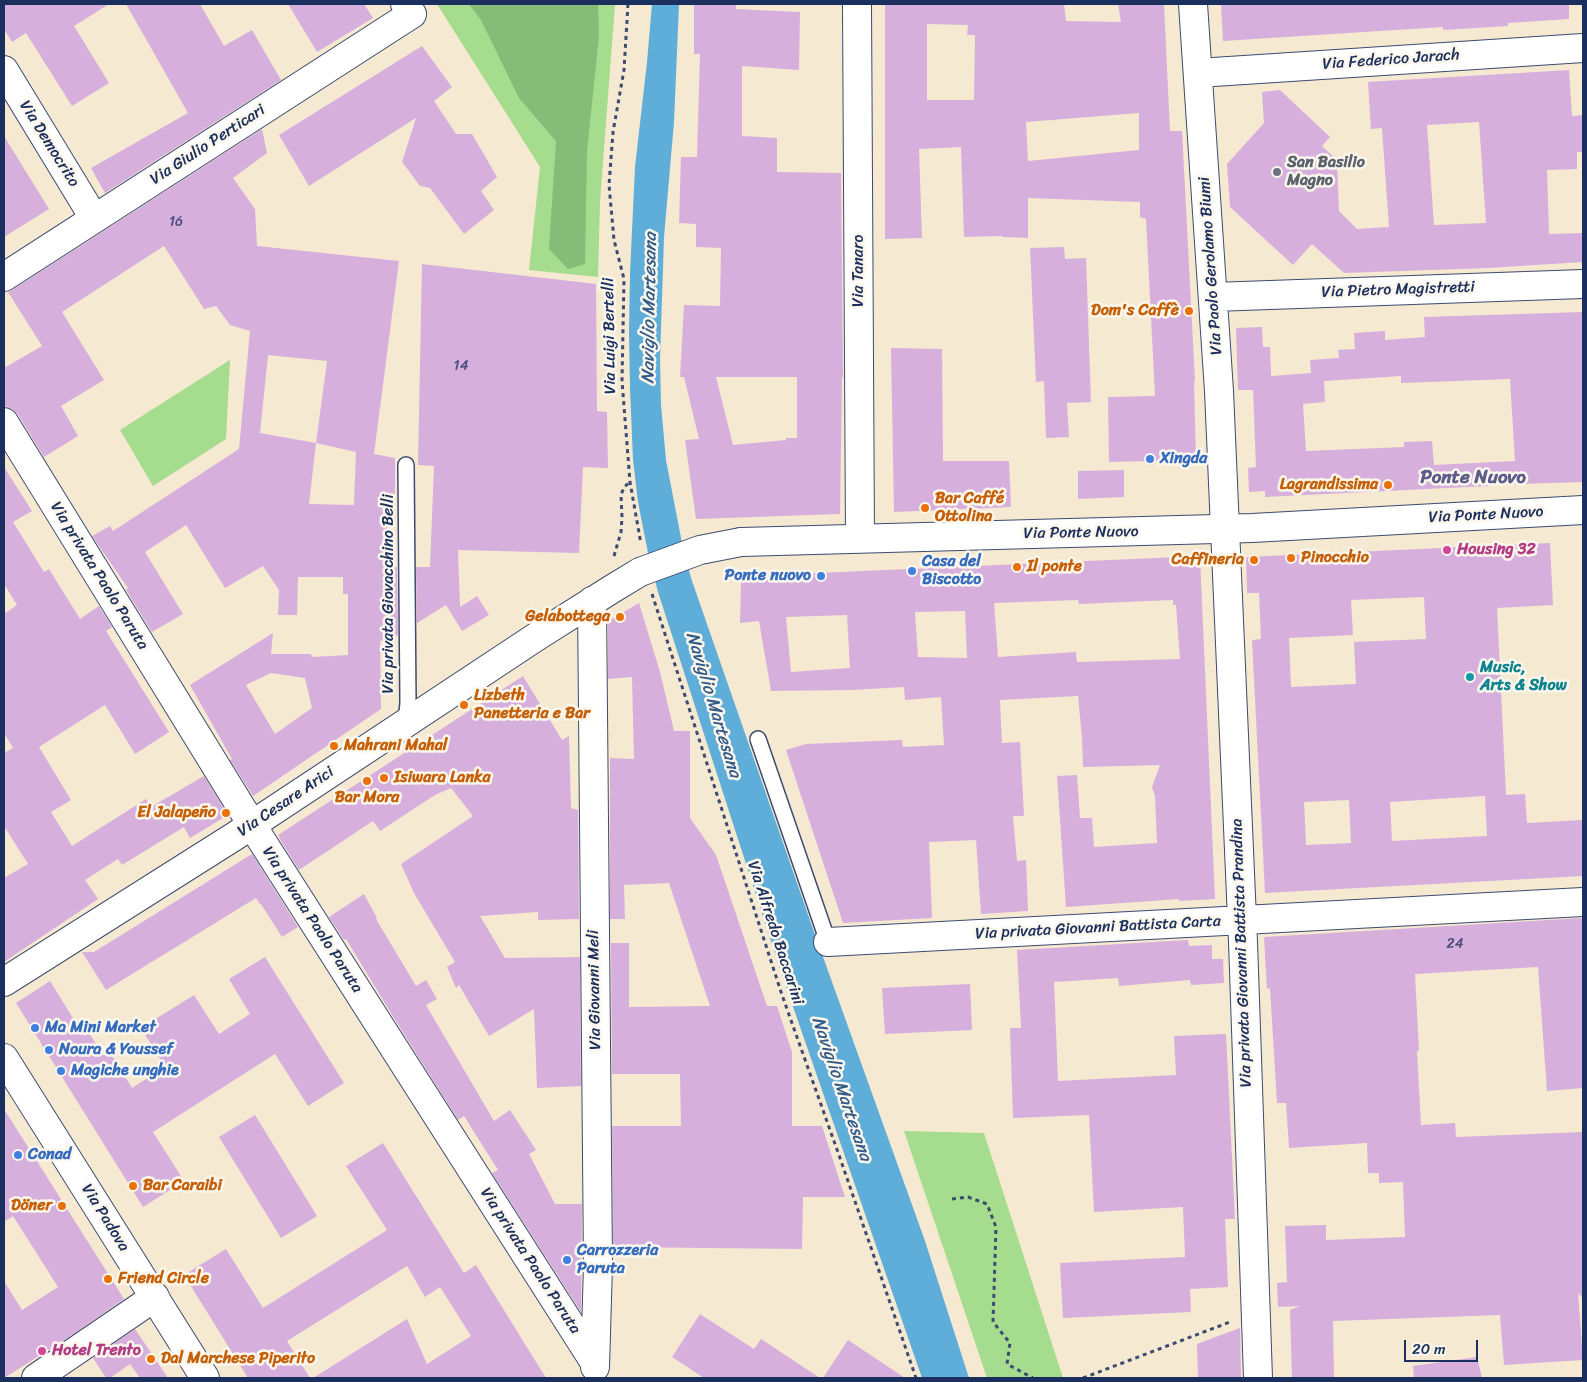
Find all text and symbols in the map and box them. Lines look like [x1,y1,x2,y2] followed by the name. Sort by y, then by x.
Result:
[1322,46,1460,74] street label: Via Federico Jarach
[15,97,83,191] street label: Via Democrito
[147,101,269,189] street label: Via Giulio Perticari
[1287,153,1365,191] place label: San Basilio Magno
[1271,166,1283,178] marker: San Basilio Magno
[1195,176,1227,356] street label: Via Paolo Gerolamo Biumi
[169,214,183,230] house number: 16
[638,232,662,384] water label: Naviglio Martesana
[849,235,869,307] street label: Via Tanaro
[599,277,621,395] street label: Via Luigi Bertelli
[1321,278,1475,302] street label: Via Pietro Magistretti
[1091,301,1179,321] place label: Dom's Caffè
[1183,305,1195,317] marker: Dom's Caffè
[454,358,468,374] house number: 14
[1160,449,1207,469] place label: Xingda
[1144,453,1156,465] marker: Xingda
[1420,467,1526,489] district label: Ponte Nuovo
[1280,475,1378,495] place label: Lagrandissima
[1382,479,1394,491] marker: Lagrandissima
[935,489,1004,527] place label: Bar Caffé Ottolina
[379,494,399,694] street label: Via privata Giovacchino Belli
[46,499,152,653] street label: Via privata Paolo Paruta
[919,502,931,514] marker: Bar Caffé Ottolina
[1428,502,1544,528] street label: Via Ponte Nuovo
[1023,522,1139,544] street label: Via Ponte Nuovo
[1457,540,1536,560] place label: Housing 32
[1441,544,1453,556] marker: Housing 32
[1301,548,1369,568] place label: Pinocchio
[1172,550,1244,570] place label: Caffineria
[922,552,981,590] place label: Casa del Biscotto
[1285,552,1297,564] marker: Pinocchio
[1248,554,1260,566] marker: Caffineria
[1027,557,1082,577] place label: Il ponte
[1011,561,1023,573] marker: Il ponte
[906,565,918,577] marker: Casa del Biscotto
[724,566,811,586] place label: Ponte nuovo
[815,570,827,582] marker: Ponte nuovo
[525,607,610,627] place label: Gelabottega
[614,611,626,623] marker: Gelabottega
[681,630,745,780] water label: Naviglio Martesana
[1480,658,1567,696] place label: Music, Arts & Show
[1464,671,1476,683] marker: Music, Arts & Show
[474,686,590,724] place label: Lizbeth Panetteria e Bar
[458,699,470,711] marker: Lizbeth Panetteria e Bar
[344,736,447,756] place label: Mahrani Mahal
[328,740,340,752] marker: Mahrani Mahal
[234,763,338,841] street label: Via Cesare Arici
[394,768,491,788] place label: Isiwara Lanka
[378,772,390,784] marker: Isiwara Lanka
[361,775,373,787] marker: Bar Mora
[335,788,399,808] place label: Bar Mora
[137,803,216,823] place label: El Jalapeño
[220,807,232,819] marker: El Jalapeño
[1228,818,1256,1088] street label: Via privata Giovanni Battista Prandina
[257,843,367,997] street label: Via privata Paolo Paruta
[743,859,807,1007] street label: Via Alfredo Baccarini
[975,912,1221,944] street label: Via privata Giovanni Battista Carta
[584,930,606,1050] street label: Via Giovanni Meli
[1447,936,1463,952] house number: 24
[806,1014,876,1164] water label: Naviglio Martesana
[45,1018,156,1038] place label: Ma Mini Market
[29,1022,41,1034] marker: Ma Mini Market
[59,1040,173,1060] place label: Noura & Youssef
[43,1044,55,1056] marker: Noura & Youssef
[71,1061,179,1081] place label: Magiche unghie
[55,1065,67,1077] marker: Magiche unghie
[28,1145,71,1165] place label: Conad
[12,1149,24,1161] marker: Conad
[143,1176,222,1196] place label: Bar Caraibi
[127,1180,139,1192] marker: Bar Caraibi
[77,1181,133,1255] street label: Via Padova
[475,1184,585,1338] street label: Via privata Paolo Paruta
[11,1196,52,1216] place label: Döner
[56,1200,68,1212] marker: Döner
[577,1241,658,1279] place label: Carrozzeria Paruta
[561,1254,573,1266] marker: Carrozzeria Paruta
[118,1269,209,1289] place label: Friend Circle
[102,1273,114,1285] marker: Friend Circle
[1407,1330,1481,1362] scale bar
[1412,1336,1446,1362] text: 20 m
[52,1341,141,1361] place label: Hotel Trento
[36,1345,48,1357] marker: Hotel Trento
[161,1349,315,1369] place label: Dal Marchese Piperito
[145,1353,157,1365] marker: Dal Marchese Piperito

